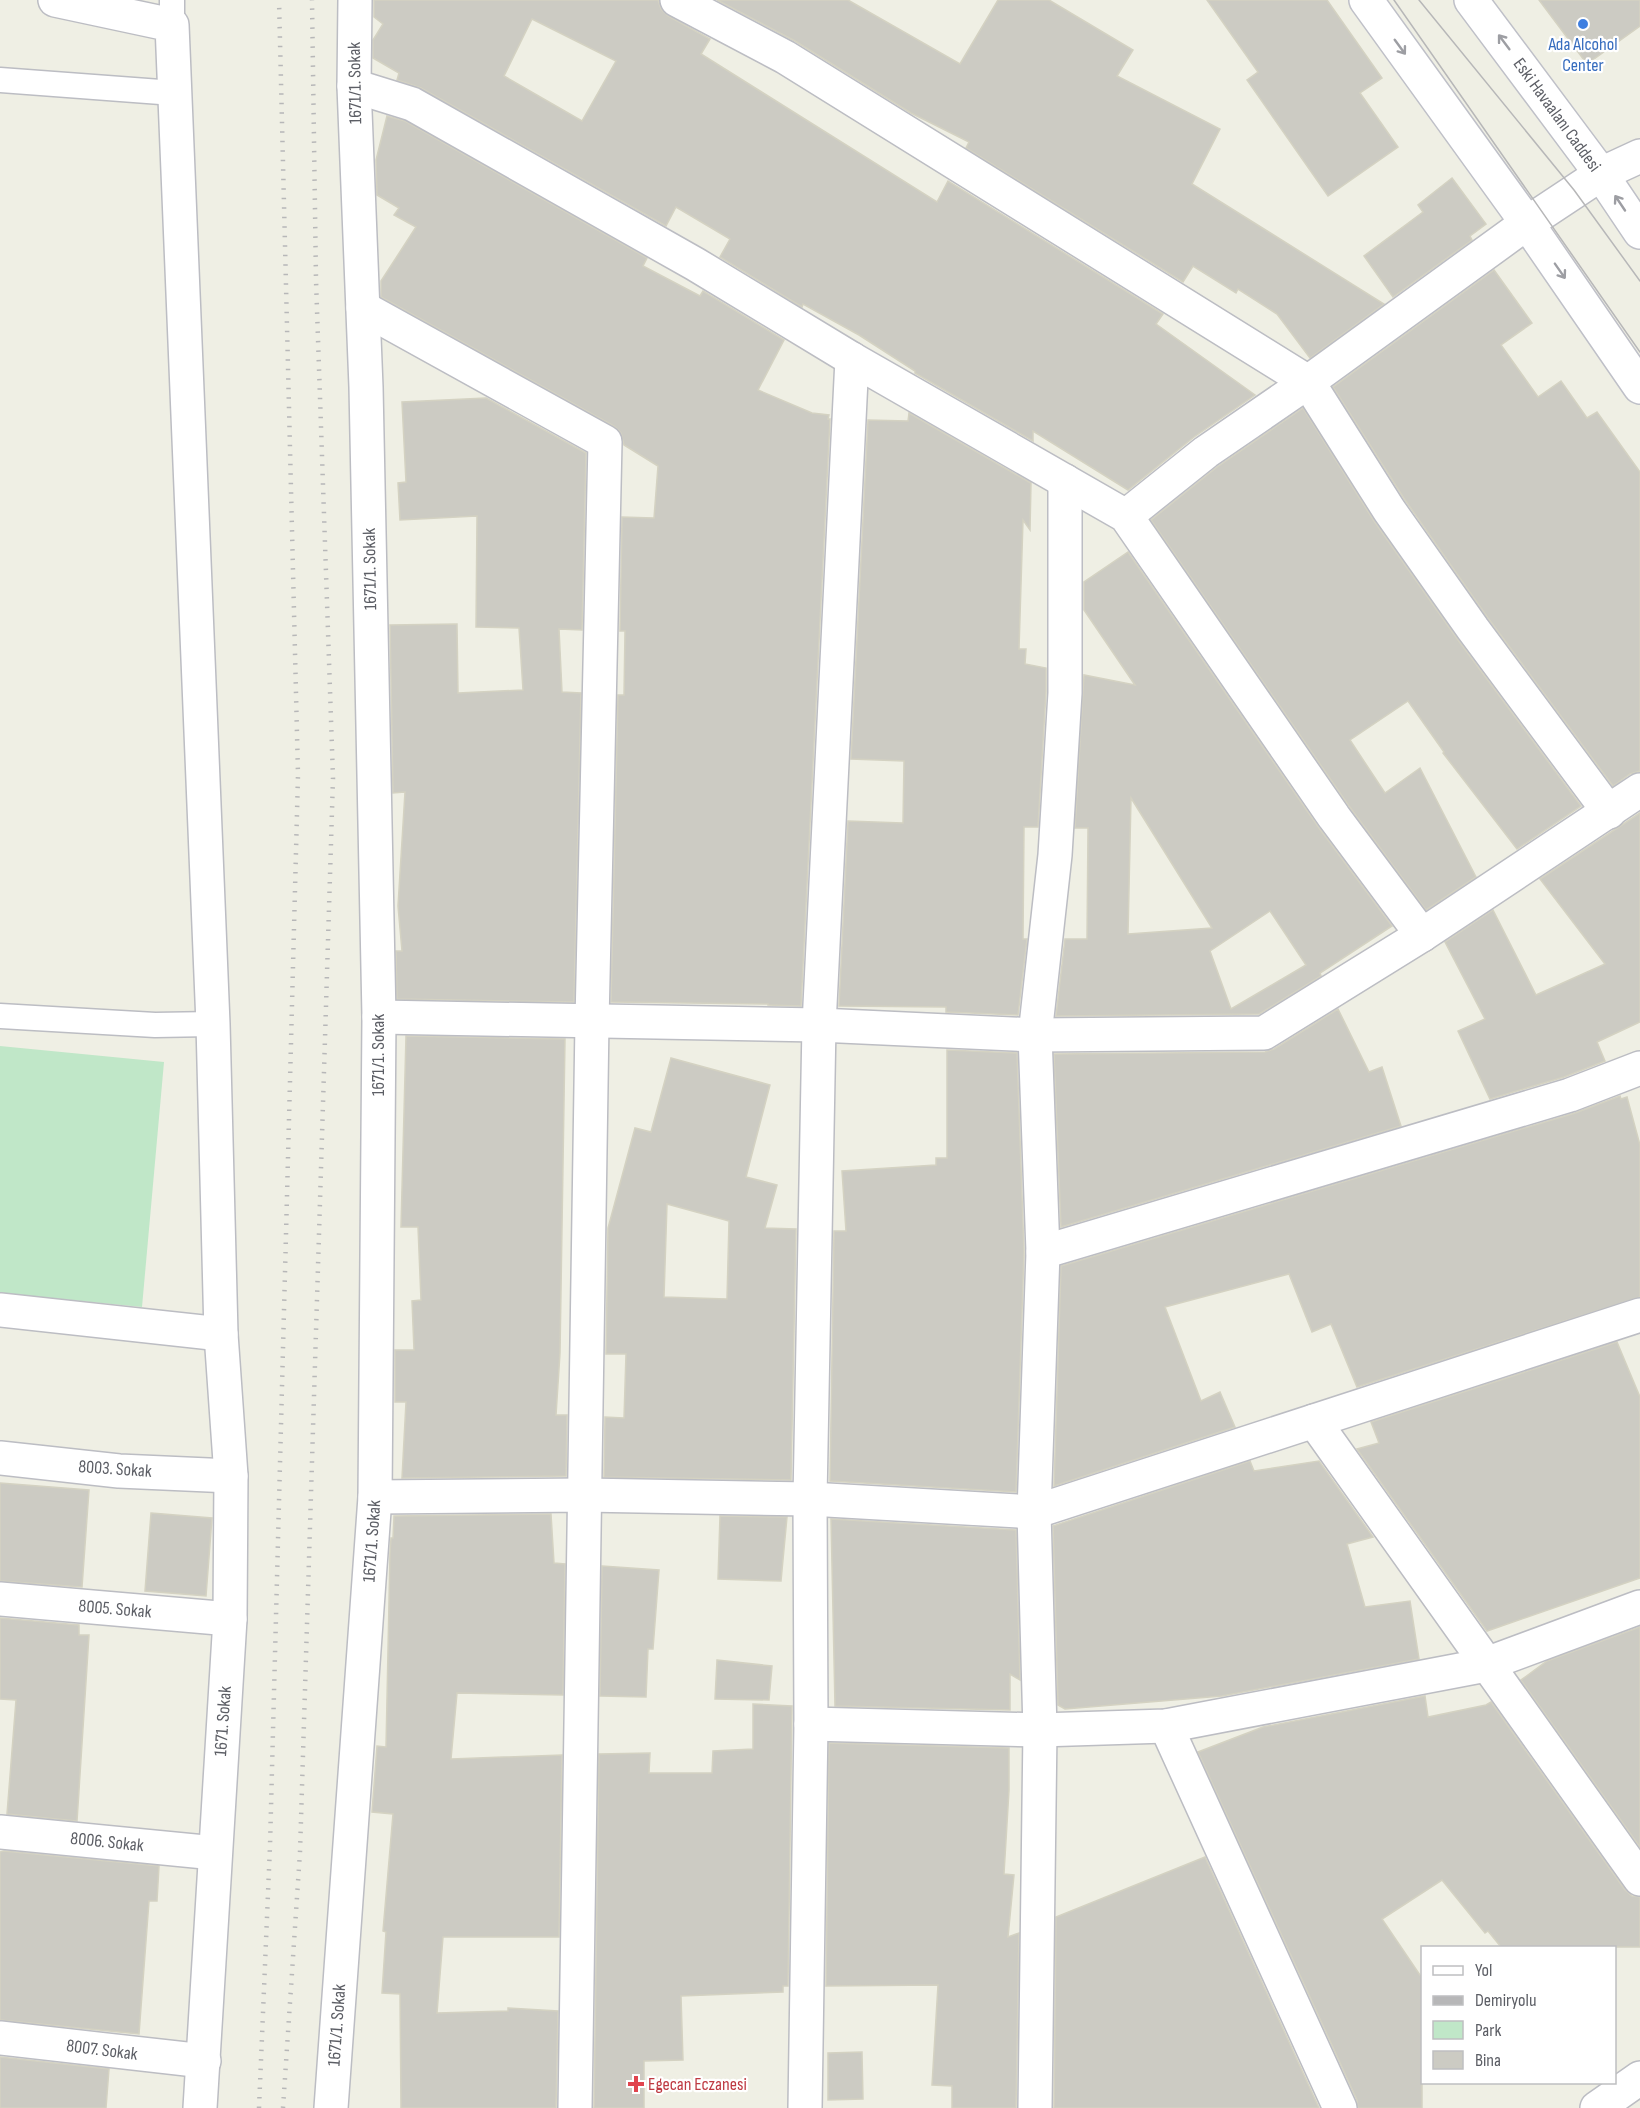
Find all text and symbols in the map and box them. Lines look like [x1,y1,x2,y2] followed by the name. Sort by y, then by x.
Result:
[1576,17,1590,31] marker: Ada Alcohol Center
[1547,34,1618,76] place label: Ada Alcohol Center
[1497,35,1510,51] one-way arrow
[1394,39,1406,55] one-way arrow
[344,42,366,124] street label: 1671/1. Sokak
[1509,54,1605,176] street label: Eski Havaalanı Caddesi
[1614,195,1626,212] one-way arrow
[1554,262,1566,279] one-way arrow
[359,528,381,610] street label: 1671/1. Sokak
[368,1014,389,1096] street label: 1671/1. Sokak
[78,1456,153,1482] street label: 8003. Sokak
[359,1499,385,1583] street label: 1671/1. Sokak
[78,1595,153,1623] street label: 8005. Sokak
[210,1685,236,1757] street label: 1671. Sokak
[69,1828,145,1856] street label: 8006. Sokak
[1421,1946,1616,2084] legend
[1475,1960,1492,1981] text: Yol
[324,1983,350,2067] street label: 1671/1. Sokak
[1475,1990,1536,2011] text: Demiryolu
[1475,2020,1501,2041] text: Park
[65,2035,139,2065] street label: 8007. Sokak
[1475,2050,1501,2071] text: Bina
[648,2074,747,2095] place label: Egecan Eczanesi
[629,2077,643,2091] marker: Egecan Eczanesi

